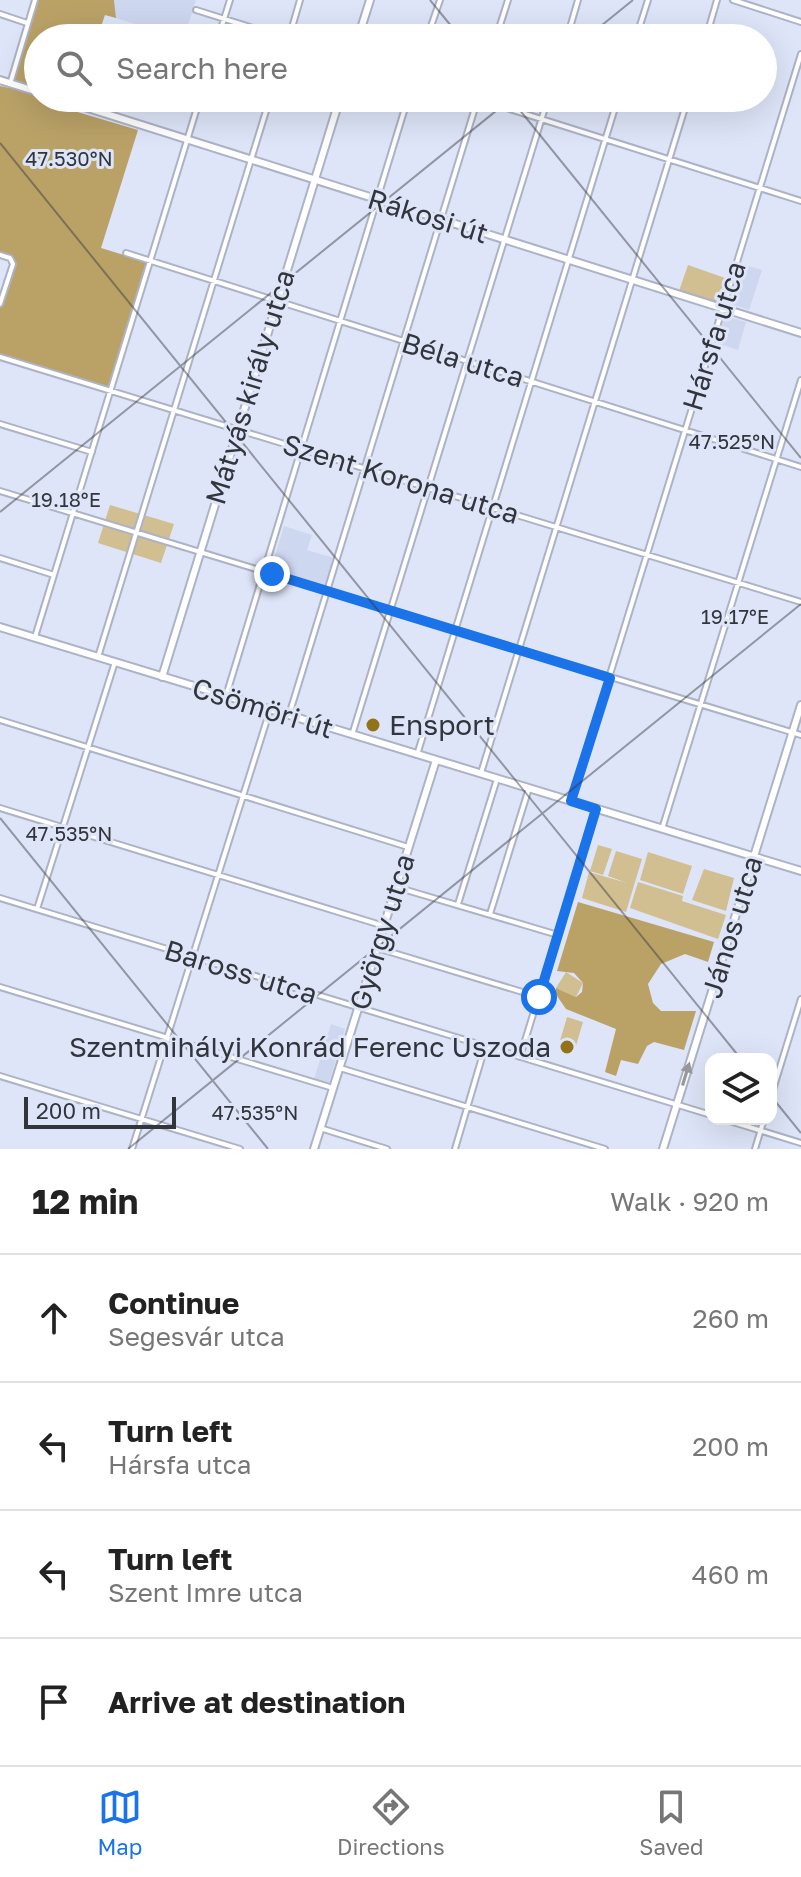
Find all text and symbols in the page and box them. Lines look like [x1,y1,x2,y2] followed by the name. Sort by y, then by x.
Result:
[24,24,777,112] search box
[52,46,96,90] icon: search
[116,50,288,86] text: Search here
[25,146,113,170] text: 47.530°N
[364,182,492,249] street label: Rákosi út
[675,257,752,415] street label: Hársfa utca
[198,265,301,508] street label: Mátyás király utca
[398,325,528,394] street label: Béla utca
[279,427,523,530] street label: Szent Korona utca
[689,429,775,453] text: 47.525°N
[31,487,101,511] text: 19.18°E
[254,556,290,592] route end
[701,604,769,628] text: 19.17°E
[189,670,338,745] street label: Csömöri út
[389,708,495,741] place label: Ensport
[364,716,382,734] marker: Ensport
[26,821,112,845] text: 47.535°N
[342,850,421,1014] street label: György utca
[694,852,769,1002] street label: János utca
[161,933,321,1010] street label: Baross utca
[521,979,557,1015] route start
[69,1030,551,1063] place label: Szentmihályi Konrád Ferenc Uszoda
[558,1038,576,1056] marker: Szentmihályi Konrád Ferenc Uszoda
[705,1053,777,1125] map controls
[705,1053,777,1125] button: layers
[681,1062,693,1086] one-way arrow
[24,1093,176,1129] scale bar
[36,1097,101,1124] text: 200 m
[212,1100,298,1124] text: 47.535°N
[32,1181,138,1221] text: 12 min
[610,1186,769,1217] text: Walk · 920 m
[108,1285,239,1321] text: Continue
[32,1296,76,1340] icon: ahead
[693,1303,769,1334] text: 260 m
[108,1321,285,1352] text: Segesvár utca
[108,1413,233,1449] text: Turn left
[32,1424,76,1468] icon: left
[692,1431,769,1462] text: 200 m
[108,1449,252,1480] text: Hársfa utca
[108,1541,233,1577] text: Turn left
[32,1552,76,1596] icon: left
[692,1559,769,1590] text: 460 m
[108,1577,303,1608] text: Szent Imre utca
[32,1680,76,1724] icon: arrive
[108,1684,405,1720] text: Arrive at destination
[97,1785,142,1860] tab: Map
[337,1785,445,1860] tab: Directions
[639,1785,704,1860] tab: Saved

